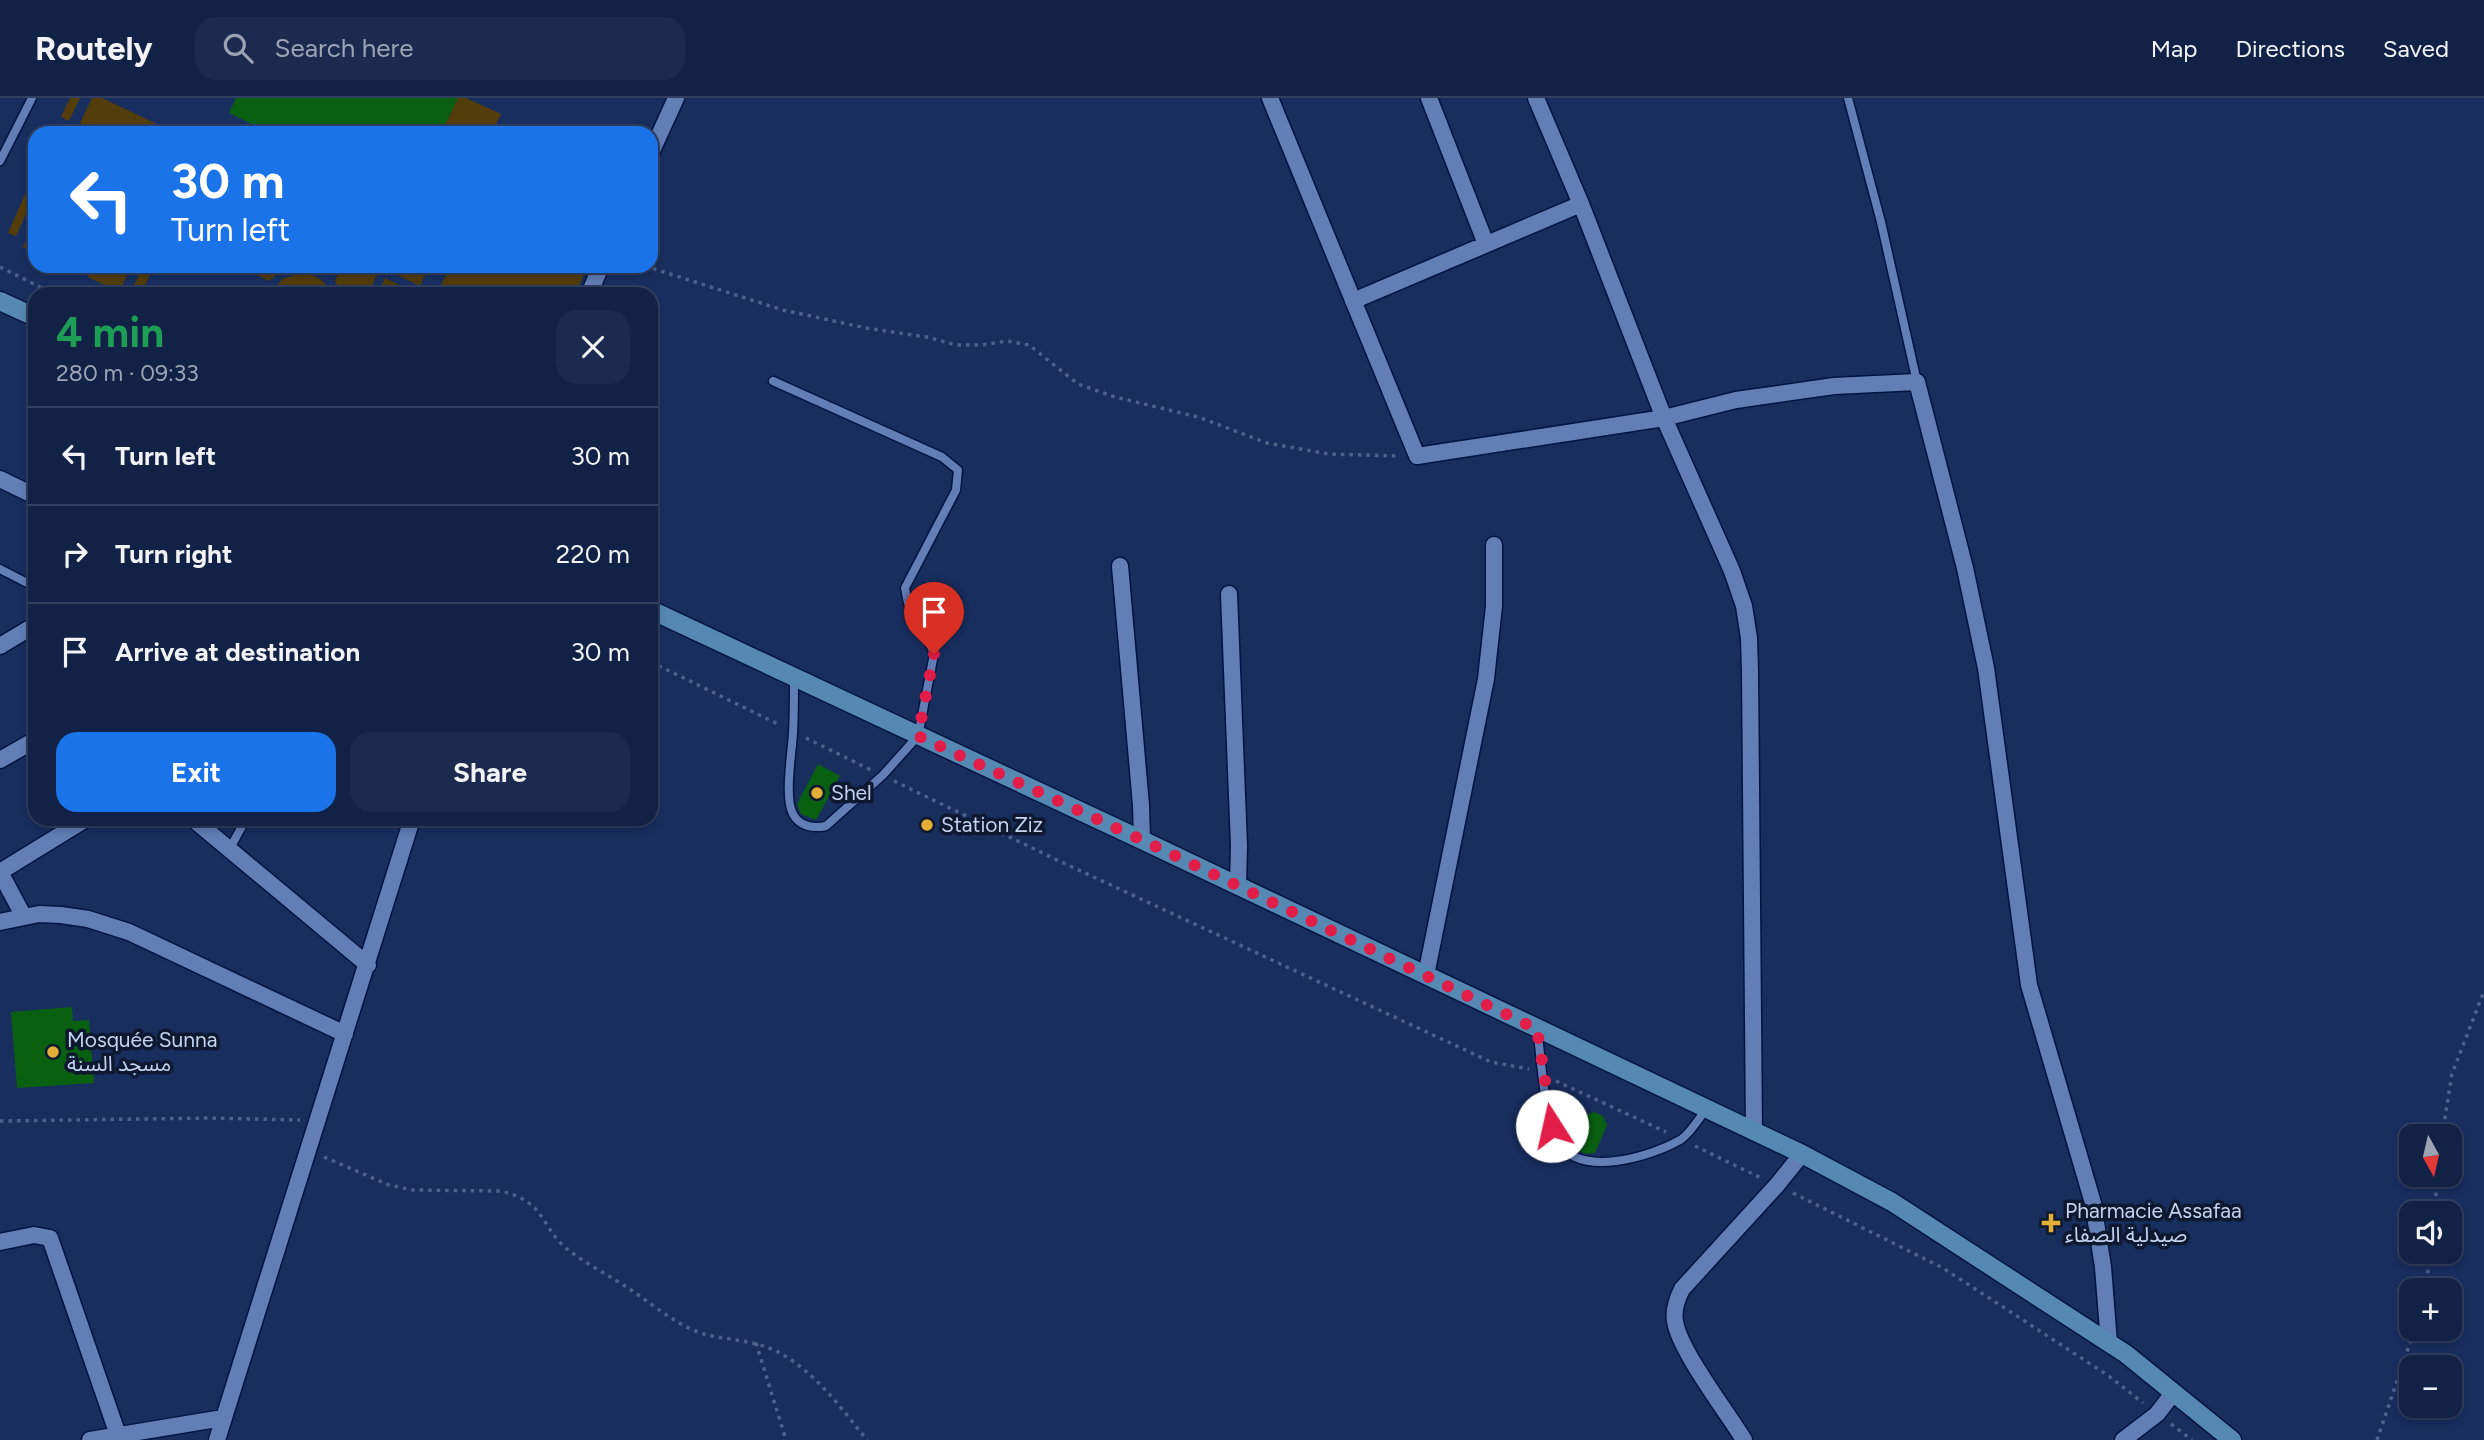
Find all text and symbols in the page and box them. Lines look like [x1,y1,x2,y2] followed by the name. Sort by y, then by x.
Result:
[195,17,685,80] search box
[35,29,153,68] text: Routely
[219,29,257,67] icon: search
[275,32,414,64] text: Search here
[2151,34,2197,63] text: Map
[2235,34,2345,63] text: Directions
[2383,34,2449,63] text: Saved
[171,151,284,210] text: 30 m
[56,154,147,245] icon: left
[171,211,290,249] text: Turn left
[56,307,164,358] text: 4 min
[556,310,630,384] button: close
[56,359,199,387] text: 280 m · 09:33
[56,437,94,475] icon: left
[115,440,216,472] text: Turn left
[571,440,630,472] text: 30 m
[56,535,94,573] icon: right
[115,538,232,570] text: Turn right
[556,538,630,570] text: 220 m
[904,582,964,654] pin
[915,593,953,631] icon: arrive
[56,633,94,671] icon: arrive
[115,636,360,668] text: Arrive at destination
[571,636,630,668] text: 30 m
[56,732,336,812] button: Exit
[350,732,630,812] button: Share
[831,780,872,805] place label: Shel
[809,785,825,801] marker: Shel
[941,812,1043,837] place label: Station Ziz
[919,817,935,833] marker: Station Ziz
[67,1027,218,1076] place label: Mosquée Sunna مسجد السنة
[45,1044,61,1060] marker: Mosquée Sunna مسجد السنة
[1515,1089,1589,1163] position arrow
[2399,1124,2462,1186] north arrow
[2399,1124,2462,1418] map controls
[2065,1198,2242,1247] place label: Pharmacie Assafaa صيدلية الصفاء
[2399,1201,2462,1264] button: sound
[2043,1215,2059,1231] marker: Pharmacie Assafaa صيدلية الصفاء
[2399,1278,2462,1341] button: +
[2399,1355,2462,1418] button: −

